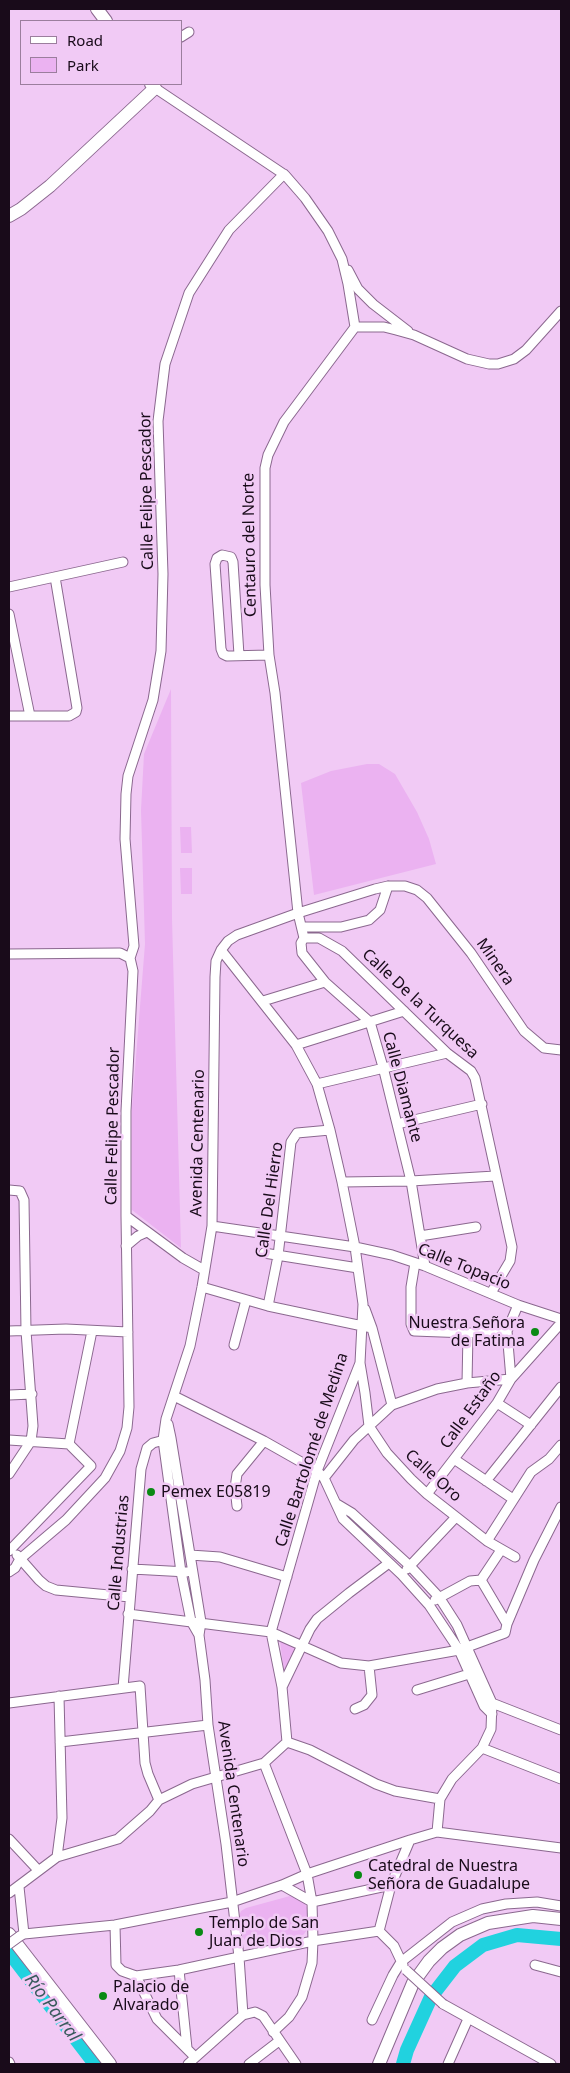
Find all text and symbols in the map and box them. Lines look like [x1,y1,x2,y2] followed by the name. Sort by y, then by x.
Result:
[20,20,182,85] legend
[67,30,103,50] text: Road
[67,55,99,75] text: Park
[136,412,158,570] street label: Calle Felipe Pescador
[239,473,261,617] street label: Centauro del Norte
[472,935,518,989] street label: Minera
[358,945,482,1063] street label: Calle De la Turquesa
[378,1029,426,1145] street label: Calle Diamante
[102,1047,124,1205] street label: Calle Felipe Pescador
[187,1069,209,1217] street label: Avenida Centenario
[252,1141,288,1259] street label: Calle Del Hierro
[415,1240,513,1294] street label: Calle Topacio
[408,1313,525,1351] place label: Nuestra Señora de Fatima
[529,1326,541,1338] marker: Nuestra Señora de Fatima
[271,1350,353,1550] street label: Calle Bartolomé de Medina
[436,1367,506,1453] street label: Calle Estaño
[401,1446,465,1506] street label: Calle Oro
[161,1482,271,1502] place label: Pemex E05819
[145,1486,157,1498] marker: Pemex E05819
[104,1494,134,1612] street label: Calle Industrias
[213,1720,253,1868] street label: Avenida Centenario
[368,1856,530,1894] place label: Catedral de Nuestra Señora de Guadalupe
[352,1869,364,1881] marker: Catedral de Nuestra Señora de Guadalupe
[209,1913,319,1951] place label: Templo de San Juan de Dios
[193,1926,205,1938] marker: Templo de San Juan de Dios
[20,1970,84,2046] water label: Río Parral
[113,1977,189,2015] place label: Palacio de Alvarado
[97,1990,109,2002] marker: Palacio de Alvarado

